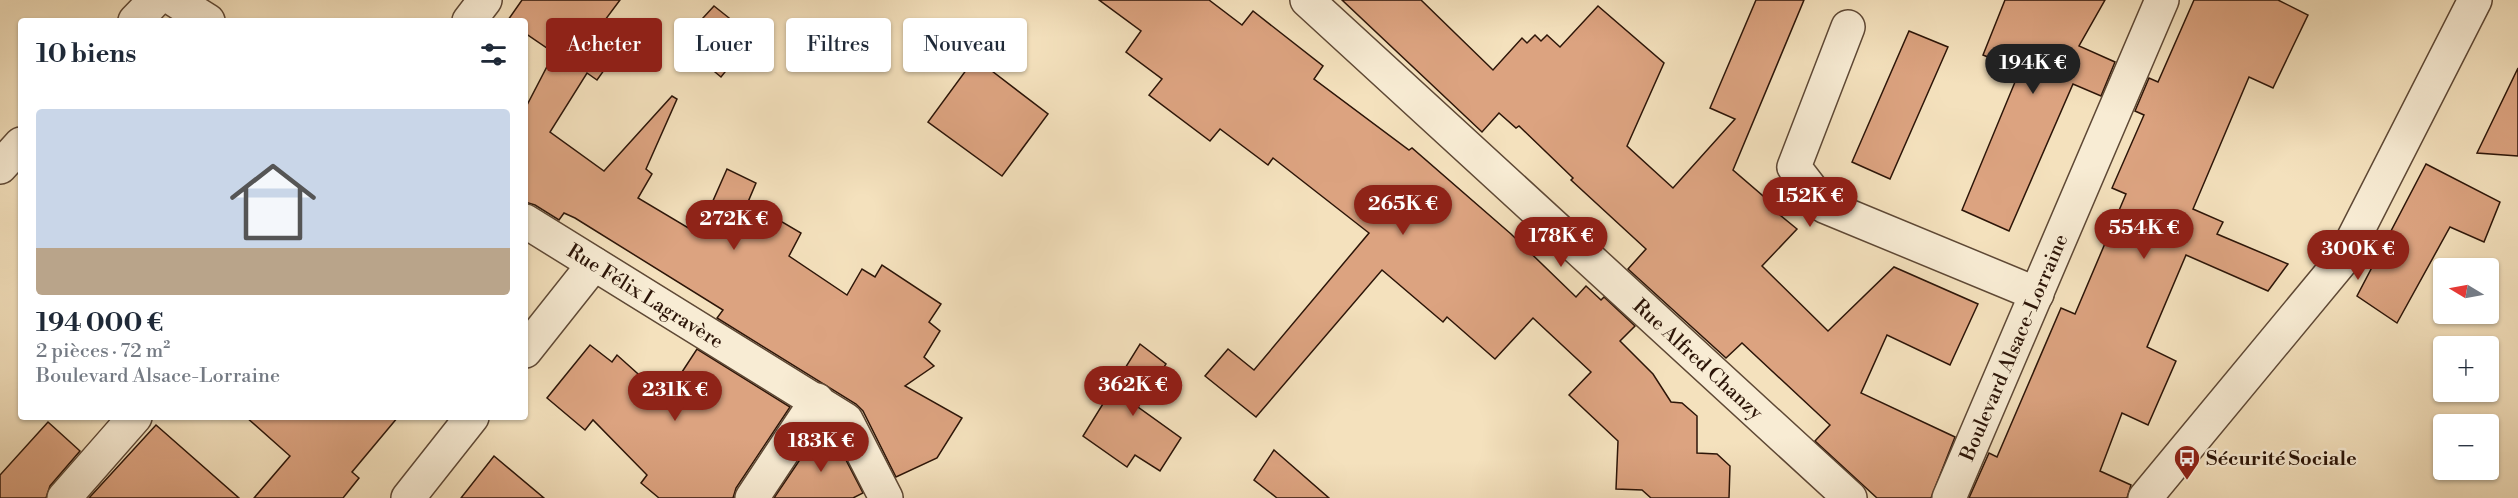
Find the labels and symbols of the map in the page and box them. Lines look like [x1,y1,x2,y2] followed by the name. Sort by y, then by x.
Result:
[1984,44,2082,95] pin: 194K €
[1761,177,1859,228] pin: 152K €
[1354,185,1452,236] pin: 265K €
[685,200,783,251] pin: 272K €
[2095,209,2193,260] pin: 554K €
[1512,217,1610,268] pin: 178K €
[2309,230,2407,281] pin: 300K €
[1955,231,2074,466] street label: Boulevard Alsace-Lorraine
[562,239,728,355] street label: Rue Félix Lagravère
[2433,258,2499,324] north arrow
[1627,294,1768,426] street label: Rue Alfred Chanzy
[1084,366,1182,417] pin: 362K €
[626,371,724,422] pin: 231K €
[772,422,870,473] pin: 183K €
[2172,443,2202,481] bus stop icon: Sécurité Sociale
[2206,447,2357,472] place label: Sécurité Sociale

